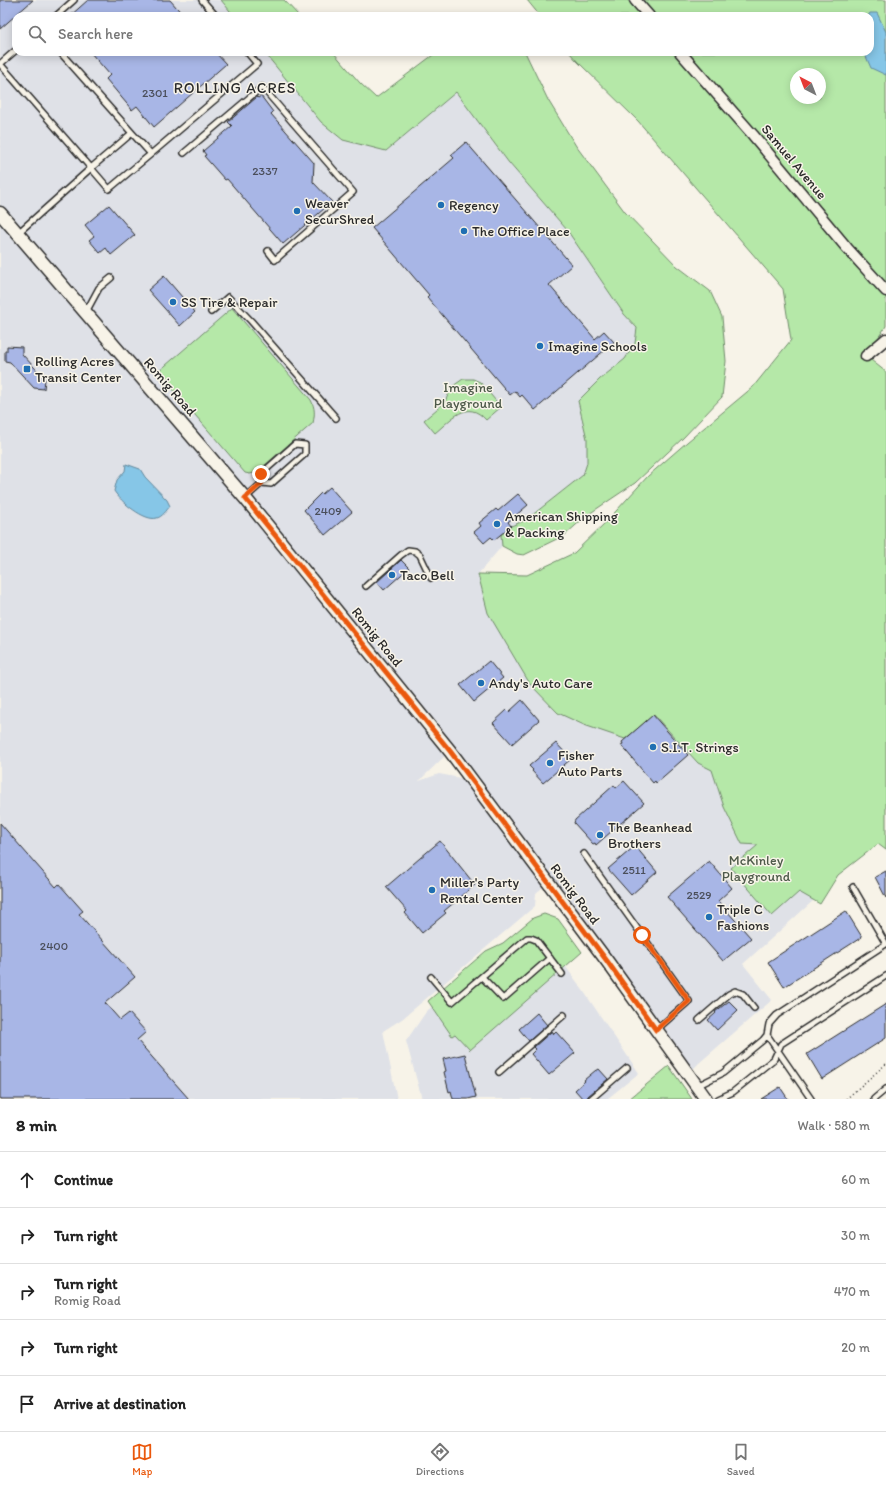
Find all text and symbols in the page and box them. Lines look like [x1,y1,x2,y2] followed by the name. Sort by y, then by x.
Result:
[12,12,874,56] search box
[26,23,48,45] icon: search
[58,25,133,43] text: Search here
[790,68,826,104] north arrow
[174,79,296,97] district label: ROLLING ACRES
[142,86,168,100] house number: 2301
[758,121,831,203] street label: Samuel Avenue
[252,164,278,178] house number: 2337
[305,195,375,228] place label: Weaver SecurShred
[449,197,499,214] place label: Regency
[436,200,446,210] marker: Regency
[292,206,302,216] marker: Weaver SecurShred
[472,223,570,240] place label: The Office Place
[459,226,469,236] marker: The Office Place
[181,294,278,311] place label: SS Tire & Repair
[168,297,178,307] marker: SS Tire & Repair
[548,338,647,355] place label: Imagine Schools
[535,341,545,351] marker: Imagine Schools
[35,353,122,386] place label: Rolling Acres Transit Center
[140,354,200,420] street label: Romig Road
[22,364,32,374] marker: Rolling Acres Transit Center
[434,379,503,412] park label: Imagine Playground
[252,465,270,483] route end
[314,504,342,518] house number: 2409
[505,508,619,541] place label: American Shipping & Packing
[492,519,502,529] marker: American Shipping & Packing
[400,567,454,584] place label: Taco Bell
[387,570,397,580] marker: Taco Bell
[348,604,406,671] street label: Romig Road
[489,675,593,692] place label: Andy's Auto Care
[476,678,486,688] marker: Andy's Auto Care
[661,739,739,756] place label: S.I.T. Strings
[648,742,658,752] marker: S.I.T. Strings
[558,747,622,780] place label: Fisher Auto Parts
[545,758,555,768] marker: Fisher Auto Parts
[608,819,692,852] place label: The Beanhead Brothers
[595,830,605,840] marker: The Beanhead Brothers
[722,852,791,885] park label: McKinley Playground
[547,860,604,928] street label: Romig Road
[622,863,646,877] house number: 2511
[440,874,524,907] place label: Miller's Party Rental Center
[427,885,437,895] marker: Miller's Party Rental Center
[686,888,712,902] house number: 2529
[717,901,769,934] place label: Triple C Fashions
[704,912,714,922] marker: Triple C Fashions
[633,926,651,944] route start
[40,939,68,953] house number: 2400
[16,1115,57,1135] text: 8 min
[797,1118,870,1133] text: Walk · 580 m
[16,1169,38,1191] icon: ahead
[54,1171,113,1189] text: Continue
[841,1172,870,1187] text: 60 m
[16,1225,38,1247] icon: right
[54,1227,118,1245] text: Turn right
[841,1228,870,1243] text: 30 m
[54,1275,118,1293] text: Turn right
[16,1281,38,1303] icon: right
[834,1284,870,1299] text: 470 m
[54,1293,121,1308] text: Romig Road
[16,1337,38,1359] icon: right
[54,1339,118,1357] text: Turn right
[841,1340,870,1355] text: 20 m
[16,1393,38,1415] icon: arrive
[54,1395,186,1413] text: Arrive at destination
[131,1441,153,1478] tab: Map
[416,1441,464,1478] tab: Directions
[727,1441,755,1478] tab: Saved

